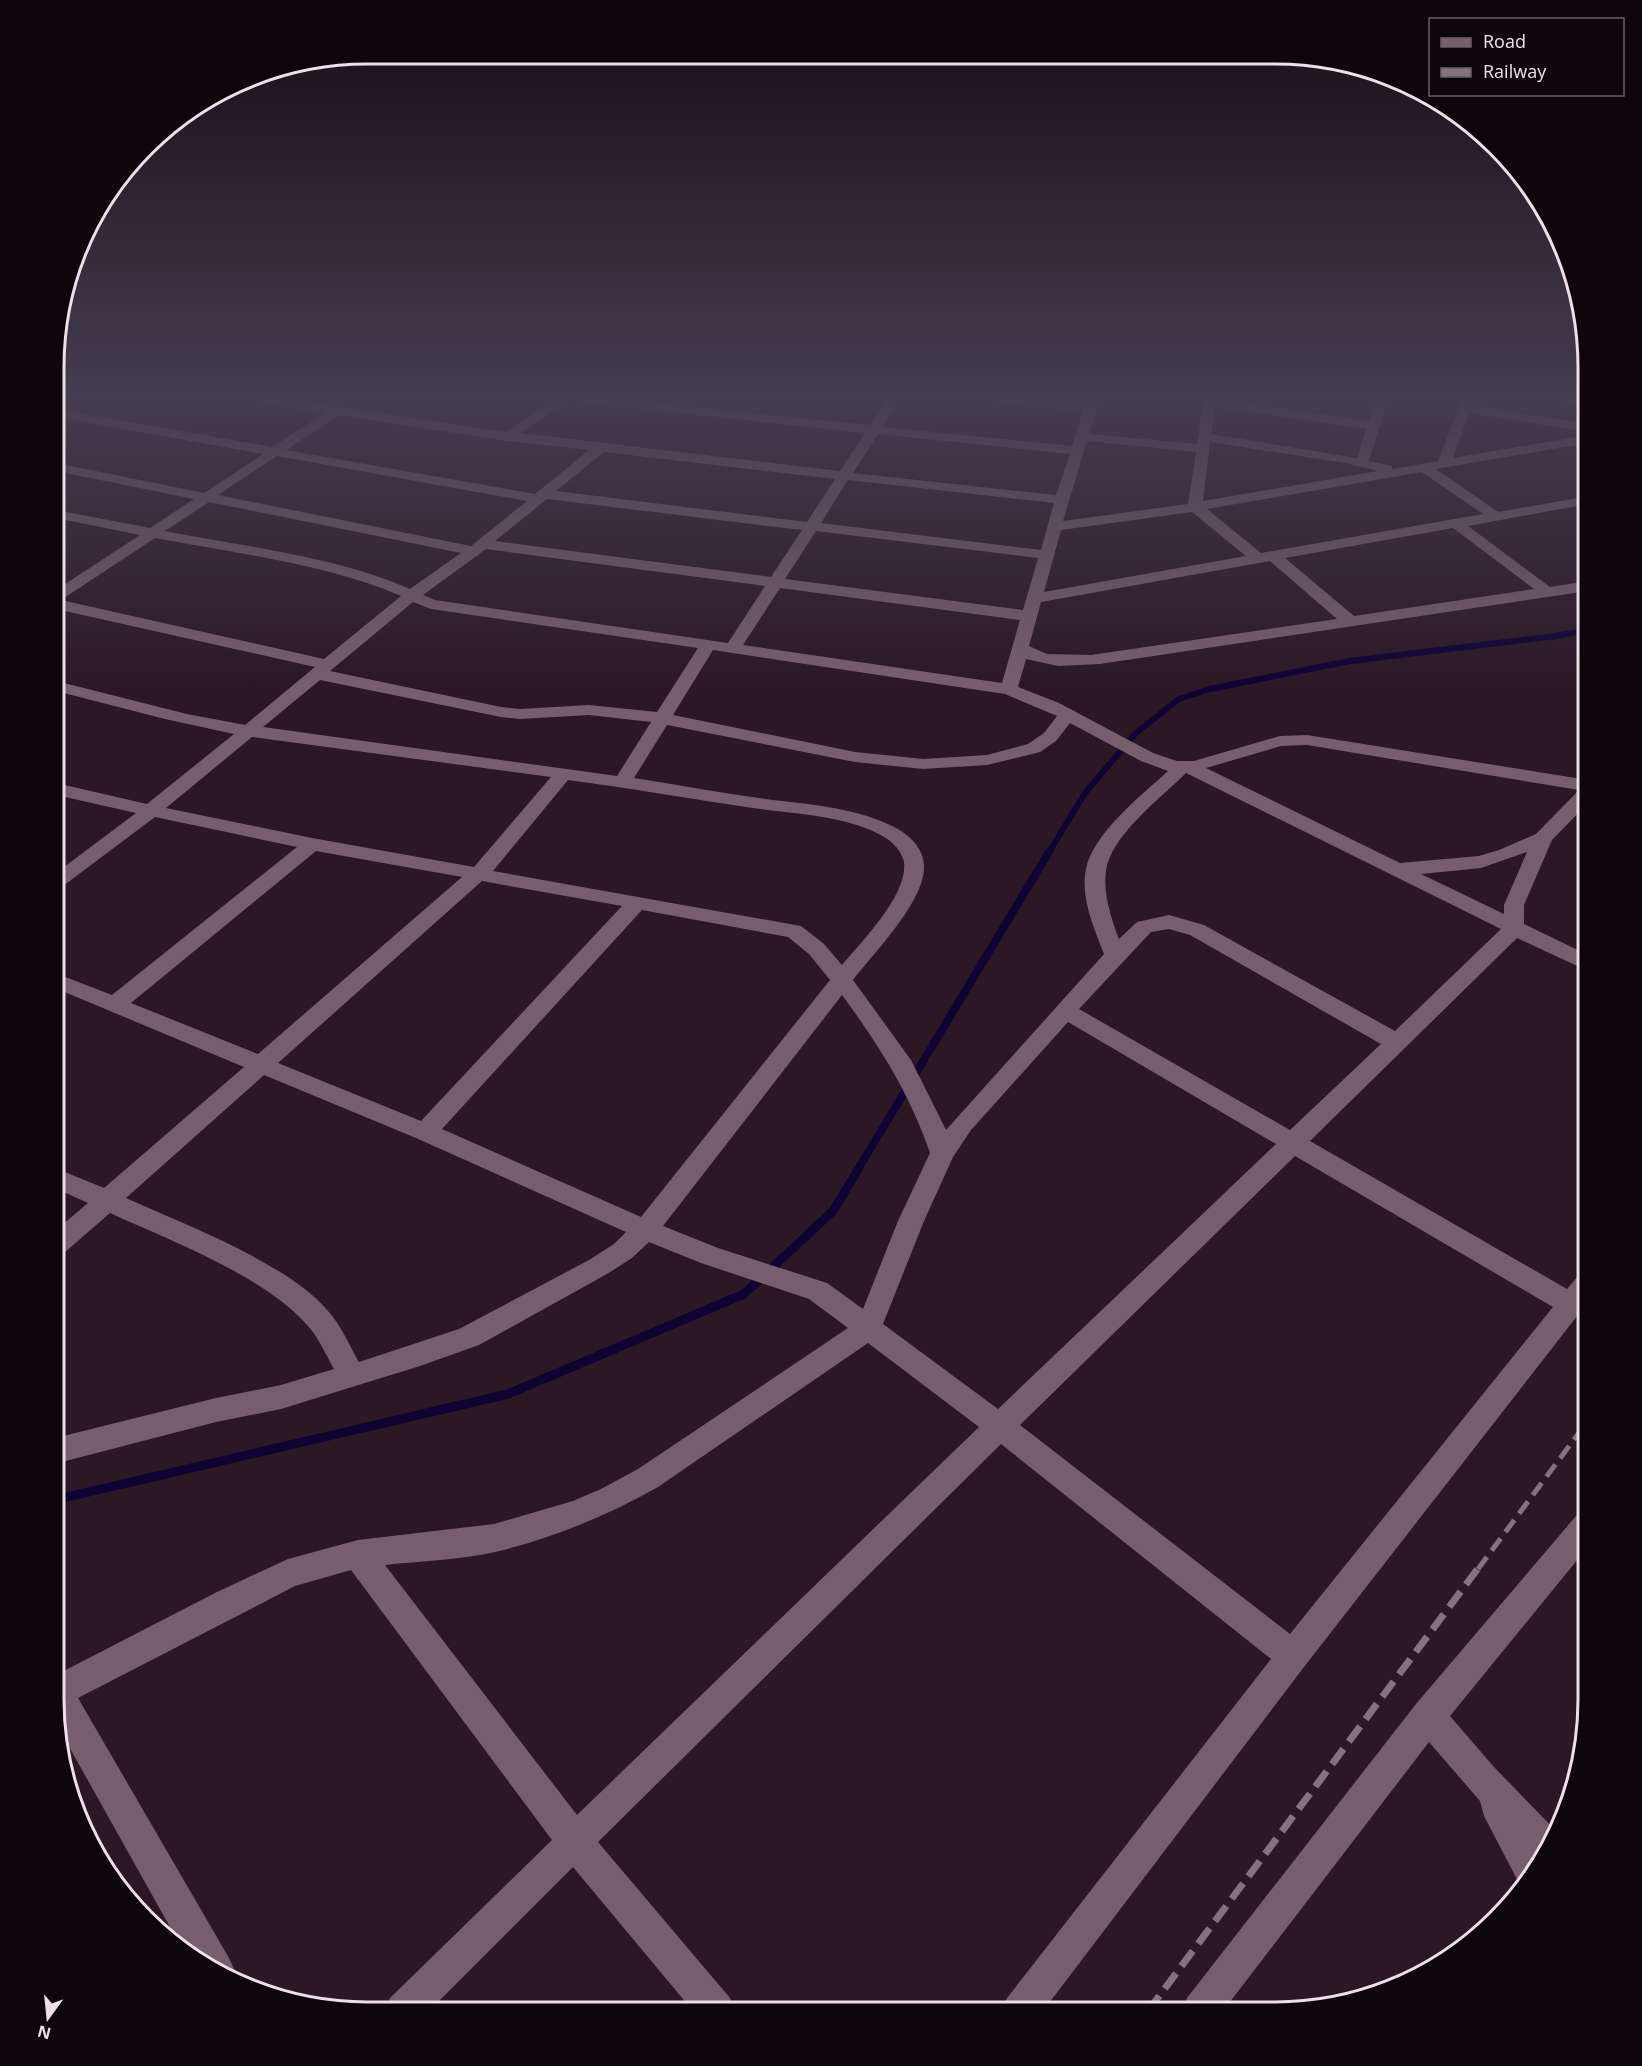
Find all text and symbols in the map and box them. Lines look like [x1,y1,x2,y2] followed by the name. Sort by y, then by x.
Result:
[1429,18,1624,96] legend
[1483,29,1526,53] text: Road
[1483,59,1547,83] text: Railway
[18,1988,78,2048] north arrow
[35,2020,53,2045] text: N

